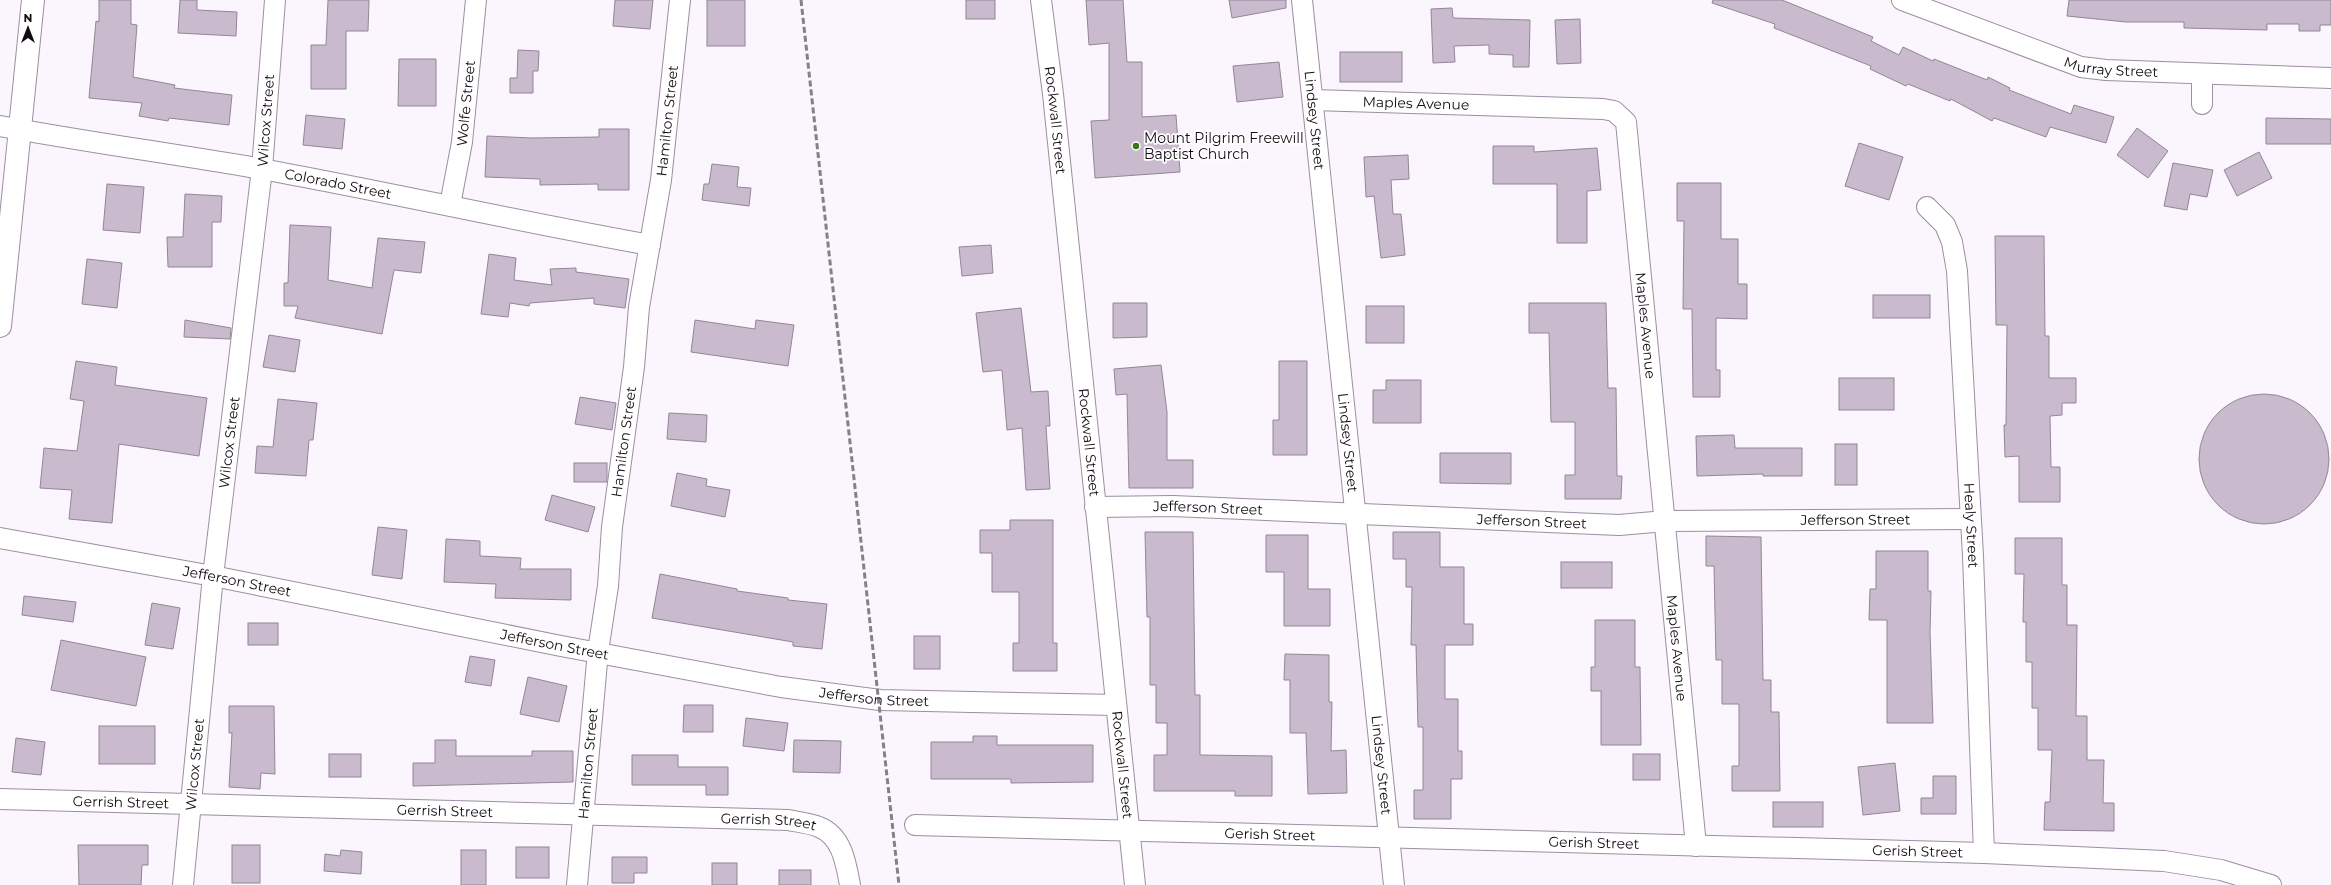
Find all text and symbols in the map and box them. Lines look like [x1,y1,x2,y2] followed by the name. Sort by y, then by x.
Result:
[8,8,48,48] north arrow
[24,11,32,25] text: N
[2061,52,2159,81] street label: Murray Street
[453,59,479,147] street label: Wolfe Street
[652,64,682,177] street label: Hamilton Street
[1041,65,1070,175] street label: Rockwall Street
[1300,70,1329,171] street label: Lindsey Street
[253,73,278,167] street label: Wilcox Street
[1362,93,1470,114] street label: Maples Avenue
[1144,129,1304,163] place label: Mount Pilgrim Freewill Baptist Church
[1131,141,1141,151] marker: Mount Pilgrim Freewill Baptist Church
[283,164,393,203] street label: Colorado Street
[1632,271,1660,379] street label: Maples Avenue
[607,385,640,498] street label: Hamilton Street
[1075,387,1104,498] street label: Rockwall Street
[1334,392,1362,494] street label: Lindsey Street
[215,395,244,490] street label: Wilcox Street
[1960,482,1982,569] street label: Healy Street
[1152,497,1264,519] street label: Jefferson Street
[1475,510,1587,533] street label: Jefferson Street
[1799,510,1911,529] street label: Jefferson Street
[180,562,293,601] street label: Jefferson Street
[1663,594,1691,702] street label: Maples Avenue
[498,625,611,664] street label: Jefferson Street
[817,683,930,710] street label: Jefferson Street
[574,707,602,820] street label: Hamilton Street
[1108,710,1137,820] street label: Rockwall Street
[1367,714,1396,816] street label: Lindsey Street
[181,717,208,812] street label: Wilcox Street
[73,792,170,813] street label: Gerrish Street
[396,801,494,821] street label: Gerrish Street
[720,809,819,835] street label: Gerrish Street
[1224,824,1316,844] street label: Gerish Street
[1548,833,1640,853] street label: Gerish Street
[1872,841,1964,861] street label: Gerish Street

